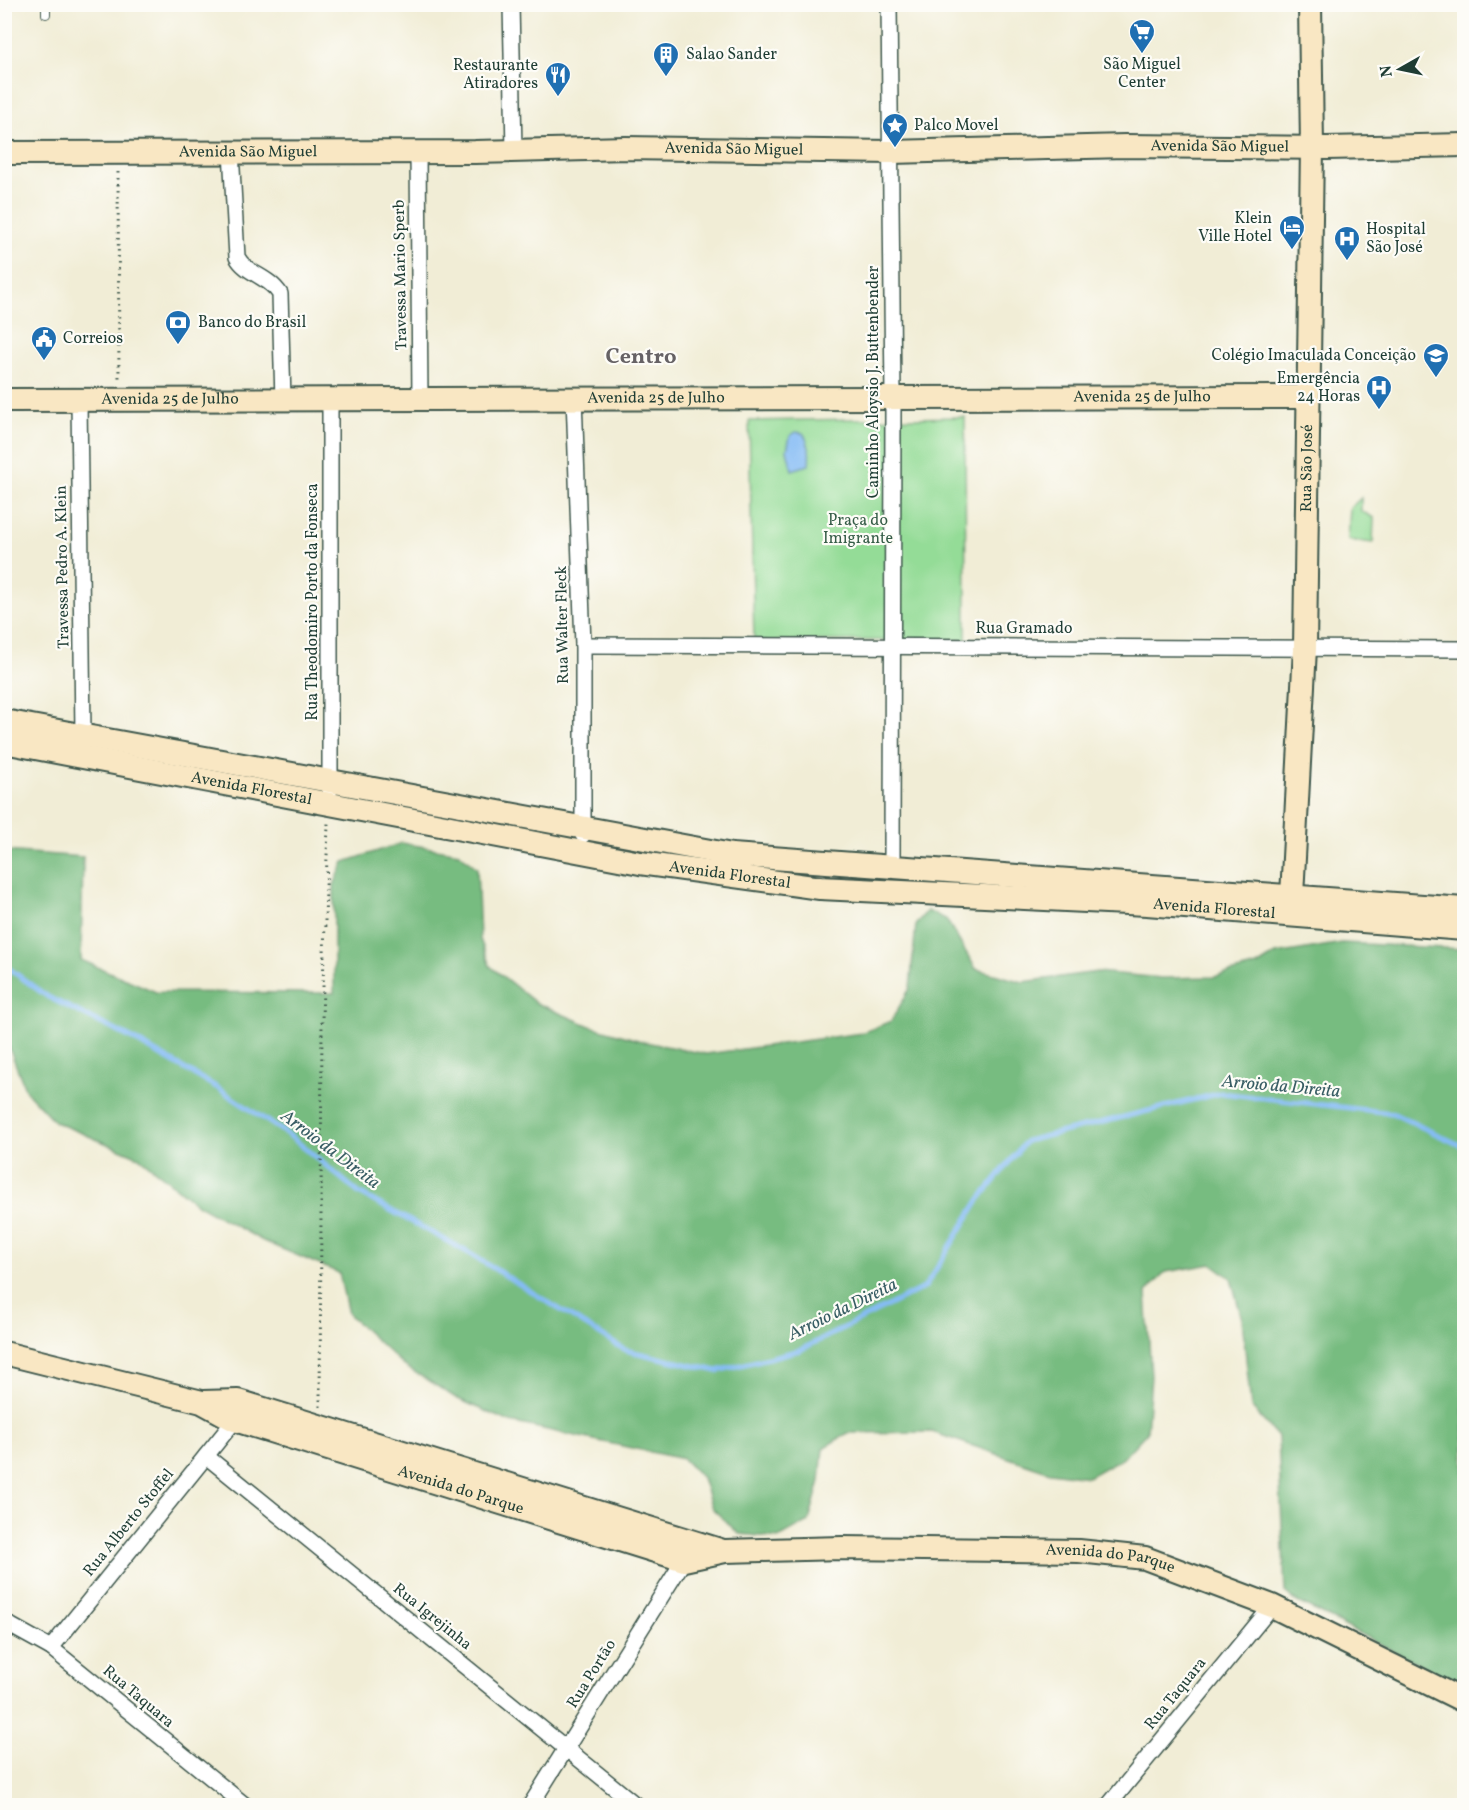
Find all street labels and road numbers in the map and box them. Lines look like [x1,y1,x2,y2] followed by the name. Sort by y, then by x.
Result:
[1150,135,1289,159] street label: Avenida São Miguel
[664,138,804,162] street label: Avenida São Miguel
[179,141,318,164] street label: Avenida São Miguel
[389,199,413,351] street label: Travessa Mario Sperb
[863,265,885,498] street label: Caminho Aloysio J. Buttenbender
[1073,386,1211,409] street label: Avenida 25 de Julho
[587,387,725,410] street label: Avenida 25 de Julho
[101,388,239,411] street label: Avenida 25 de Julho
[1296,424,1319,512] street label: Rua São José
[302,483,324,721] street label: Rua Theodomiro Porto da Fonseca
[51,485,75,649] street label: Travessa Pedro A. Klein
[551,565,575,684] street label: Rua Walter Fleck
[975,618,1073,640] street label: Rua Gramado
[189,767,314,811] street label: Avenida Florestal
[667,856,792,895] street label: Avenida Florestal
[1152,894,1276,925] street label: Avenida Florestal
[395,1460,526,1520] street label: Avenida do Parque
[79,1464,180,1582] street label: Rua Alberto Stoffel
[1045,1540,1178,1579] street label: Avenida do Parque
[388,1578,476,1656] street label: Rua Igrejinha
[562,1635,622,1713] street label: Rua Portão
[1140,1653,1212,1735] street label: Rua Taquara
[97,1660,179,1734] street label: Rua Taquara

